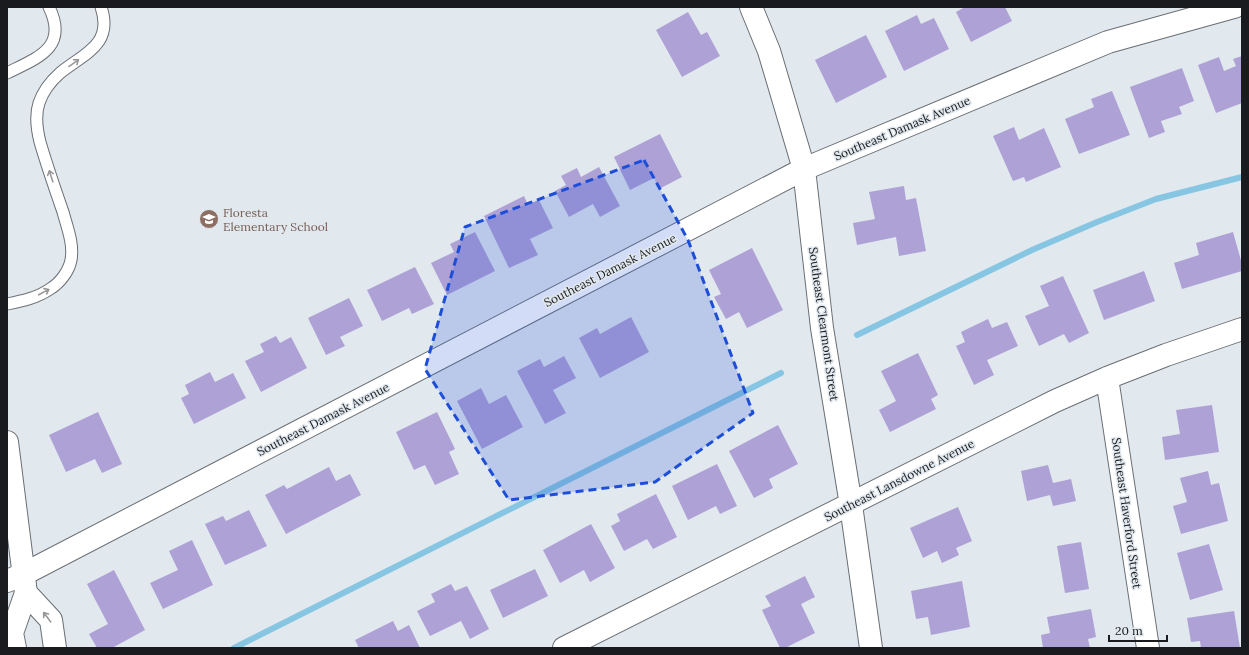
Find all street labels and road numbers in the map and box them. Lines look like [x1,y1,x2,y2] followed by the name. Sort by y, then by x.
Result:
[832,92,973,164] street label: Southeast Damask Avenue
[541,230,679,310] street label: Southeast Damask Avenue
[806,246,842,402] street label: Southeast Clearmont Street
[254,379,392,459] street label: Southeast Damask Avenue
[821,435,977,524] street label: Southeast Lansdowne Avenue
[1109,437,1145,590] street label: Southeast Haverford Street

